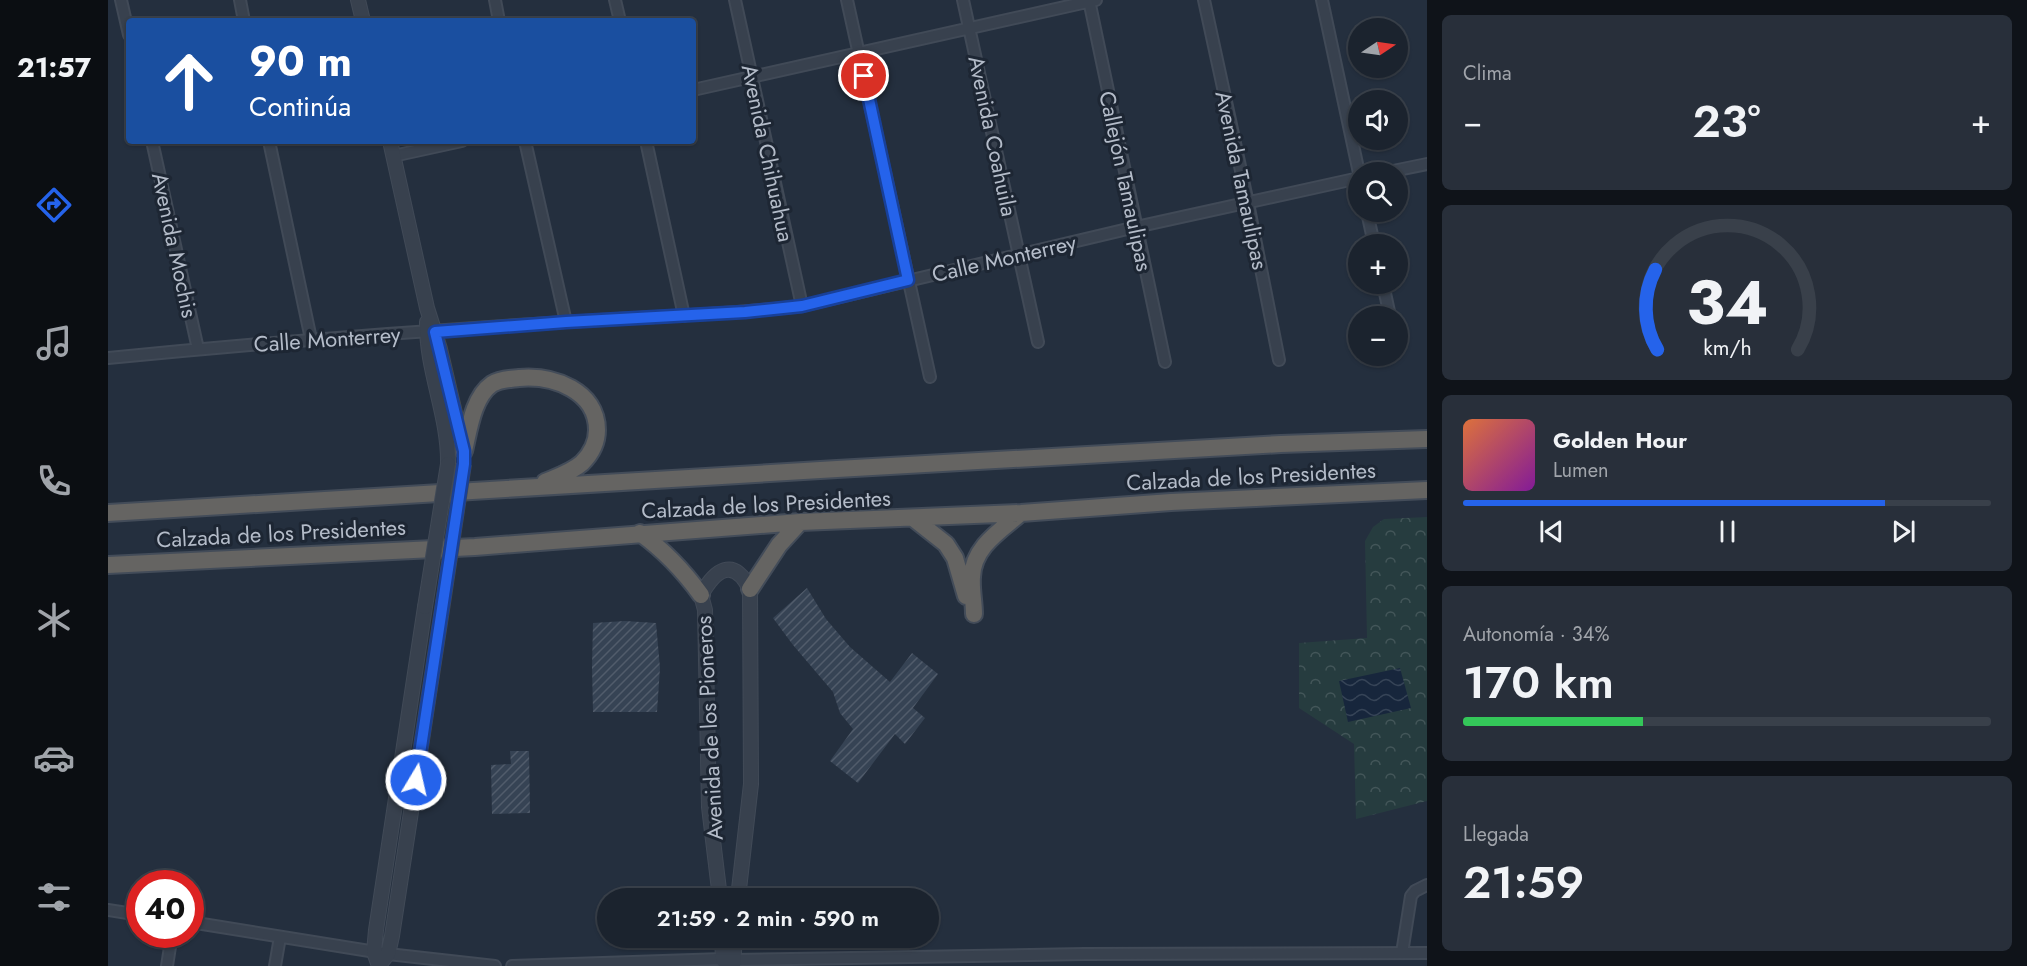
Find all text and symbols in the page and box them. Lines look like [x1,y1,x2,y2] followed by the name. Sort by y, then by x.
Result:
[1348,18,1408,78] north arrow
[1348,18,1408,366] map controls
[249,31,352,92] text: 90 m
[150,42,228,120] icon: ahead
[17,48,91,87] text: 21:57
[838,50,889,101] pin
[960,53,1026,219] street label: Avenida Coahuila
[847,59,880,92] icon: arrive
[1463,59,1512,88] text: Clima
[734,61,802,245] street label: Avenida Chihuahua
[249,87,351,126] text: Continúa
[1091,88,1161,274] street label: Callejón Tamaulipas
[1207,88,1277,272] street label: Avenida Tamaulipas
[1692,89,1761,154] text: 23°
[1348,90,1408,150] button: sound
[1463,98,1482,145] text: −
[1971,98,1991,145] text: +
[1348,162,1408,222] button: search
[144,169,206,321] street label: Avenida Mochis
[33,184,75,226] icon: directions
[929,226,1080,290] street label: Calle Monterrey
[1348,234,1408,294] button: +
[1686,257,1768,347] text: 34
[1348,306,1408,366] button: −
[252,318,402,360] street label: Calle Monterrey
[33,322,75,364] icon: music
[1703,332,1751,363] text: km/h
[1553,424,1687,456] text: Golden Hour
[1125,453,1377,499] street label: Calzada de los Presidentes
[1553,456,1609,485] text: Lumen
[33,460,75,502] icon: phone
[640,481,892,527] street label: Calzada de los Presidentes
[155,510,407,556] street label: Calzada de los Presidentes
[1535,515,1568,548] icon: previous
[1711,515,1744,548] icon: pause
[1887,515,1920,548] icon: next
[33,599,75,641] icon: climate
[687,615,731,841] street label: Avenida de los Pioneros
[1463,620,1609,649] text: Autonomía · 34%
[1463,650,1614,715] text: 170 km
[33,737,75,779] icon: car
[384,748,448,812] position arrow
[1463,820,1529,849] text: Llegada
[1463,850,1584,915] text: 21:59
[126,870,204,948] speed limit sign: 40
[33,876,75,918] icon: filters
[657,902,879,934] text: 21:59 · 2 min · 590 m

